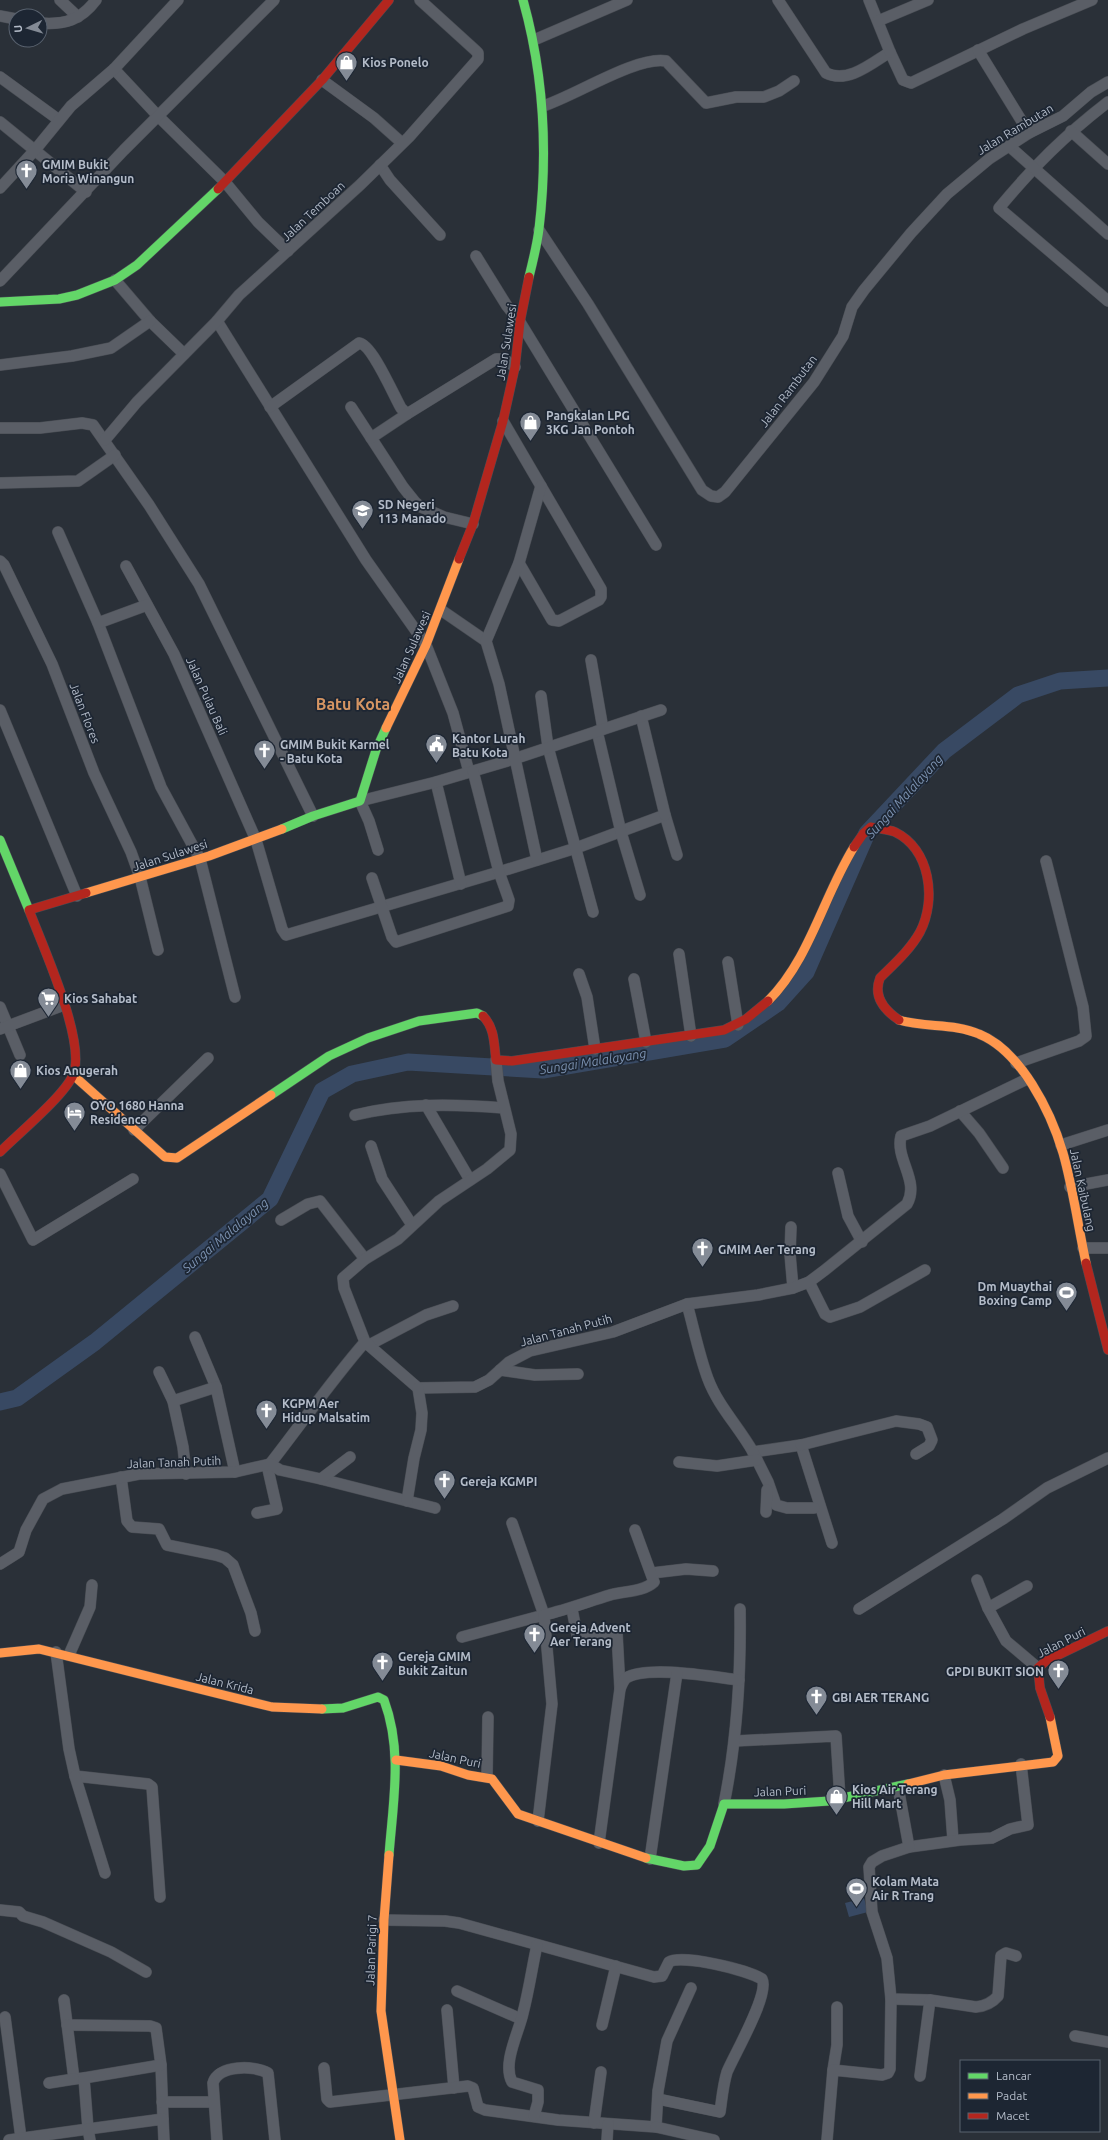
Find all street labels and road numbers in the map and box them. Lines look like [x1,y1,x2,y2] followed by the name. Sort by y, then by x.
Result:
[975,101,1055,157] street label: Jalan Rambutan
[279,179,347,243] street label: Jalan Temboan
[494,303,518,381] street label: Jalan Sulawesi
[757,353,819,429] street label: Jalan Rambutan
[389,609,433,685] street label: Jalan Sulawesi
[184,655,230,737] street label: Jalan Pulau Bali
[67,681,103,745] street label: Jalan Flores
[131,837,209,873] street label: Jalan Sulawesi
[1068,1147,1098,1233] street label: Jalan Kaibulang
[519,1311,613,1349] street label: Jalan Tanah Putih
[127,1454,221,1470] street label: Jalan Tanah Putih
[1035,1624,1087,1660] street label: Jalan Puri
[195,1670,255,1696] street label: Jalan Krida
[428,1746,482,1770] street label: Jalan Puri
[754,1784,807,1798] street label: Jalan Puri
[363,1914,379,1986] street label: Jalan Parigi 7

